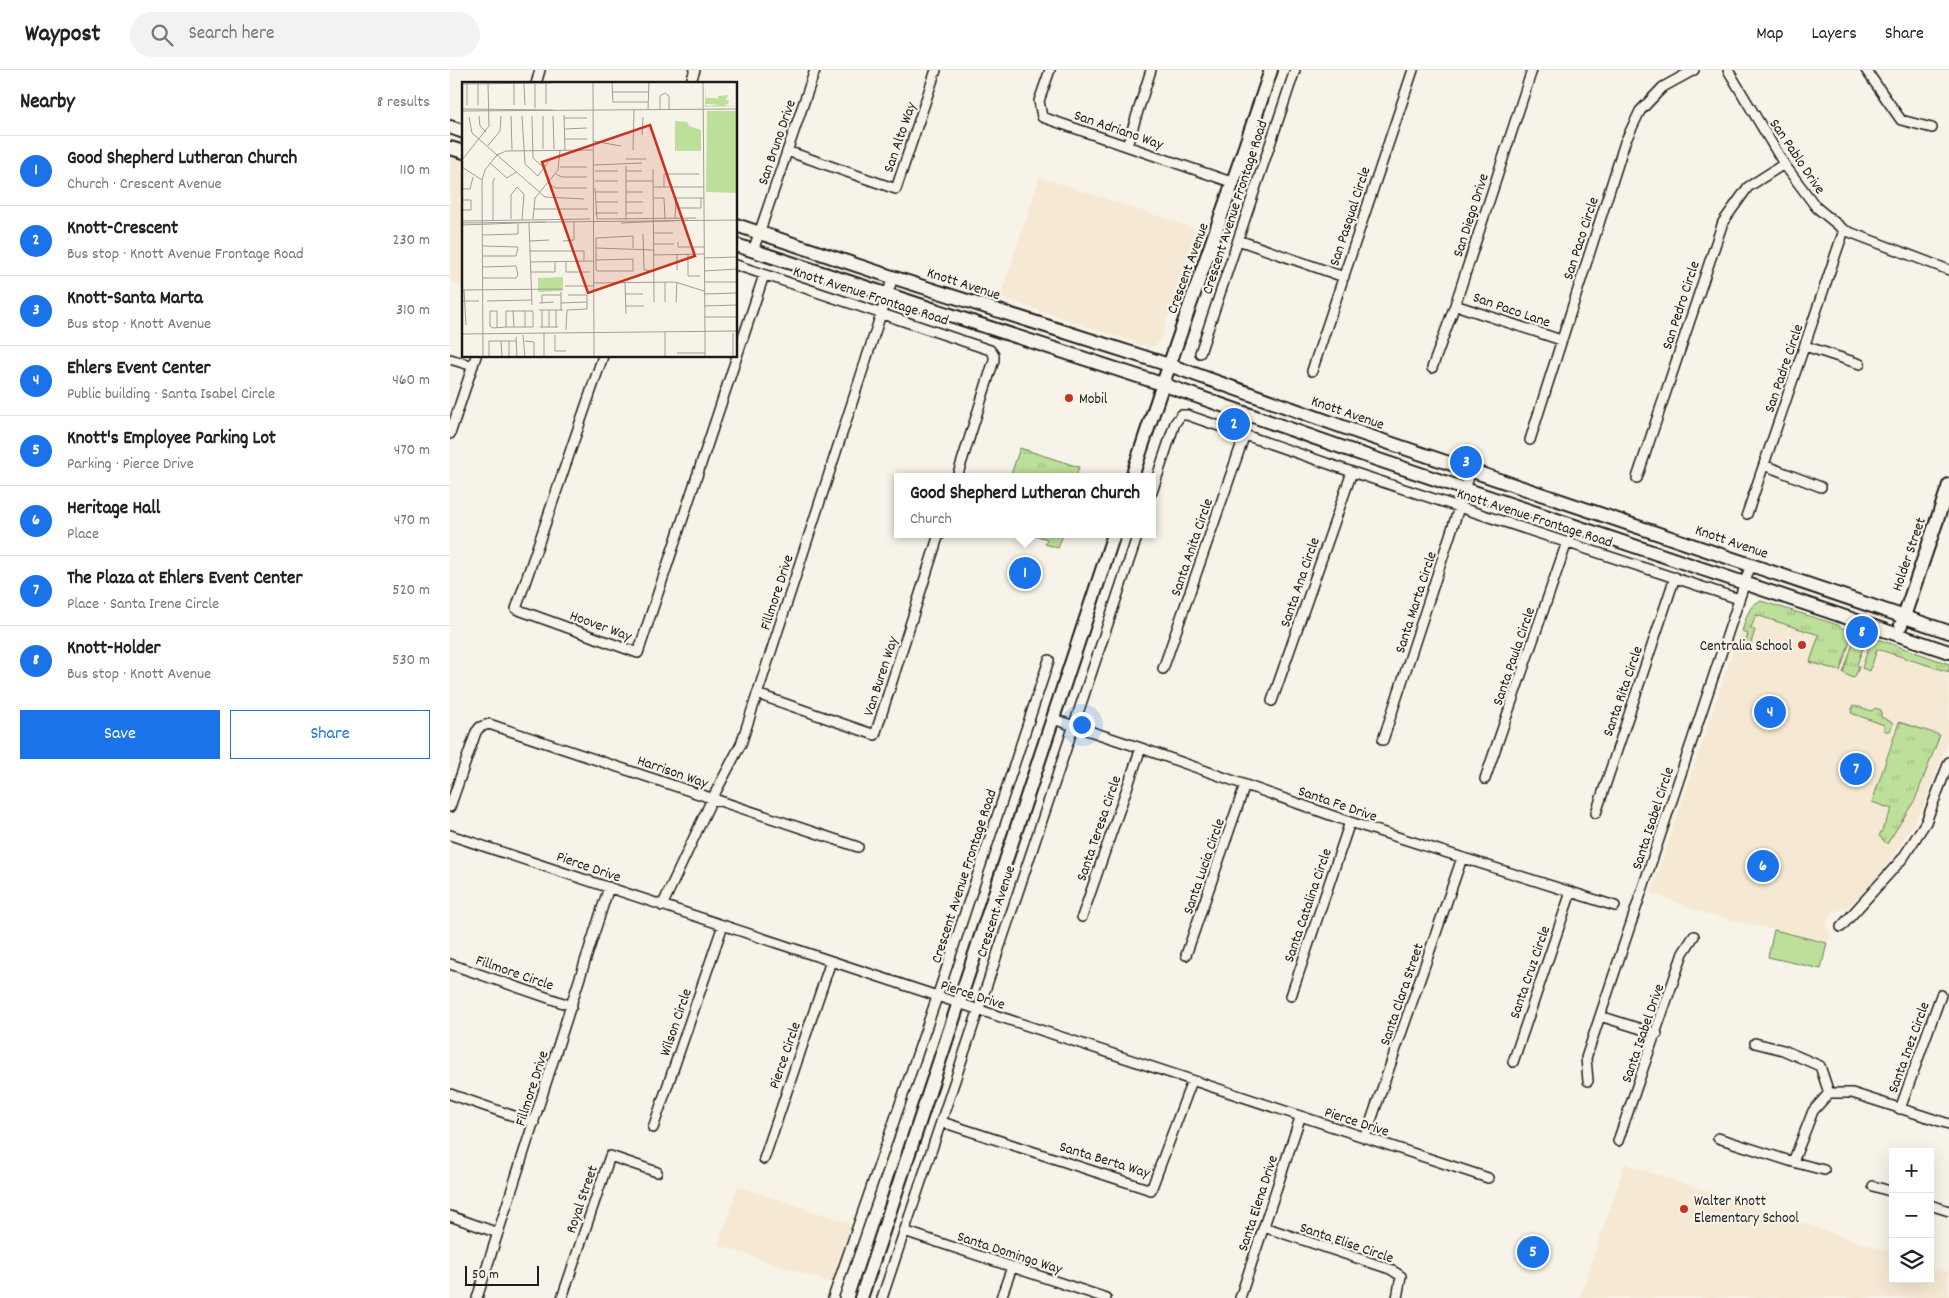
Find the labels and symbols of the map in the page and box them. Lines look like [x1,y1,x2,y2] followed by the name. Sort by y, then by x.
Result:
[462,82,738,358] inset map
[753,97,803,188] street label: San Bruno Drive
[879,99,923,176] street label: San Alto Way
[1071,105,1167,157] street label: San Adriano Way
[1763,115,1830,200] street label: San Pablo Drive
[1197,118,1274,298] street label: Crescent Avenue Frontage Road
[1324,164,1377,269] street label: San Pasqual Circle
[1448,171,1496,260] street label: San Diego Drive
[1558,194,1606,283] street label: San Paco Circle
[1162,220,1216,317] street label: Crescent Avenue
[1657,258,1707,353] street label: San Pedro Circle
[790,261,951,332] street label: Knott Avenue Frontage Road
[924,263,1003,307] street label: Knott Avenue
[1470,287,1553,335] street label: San Paco Lane
[1759,321,1810,416] street label: San Padre Circle
[1079,389,1108,411] place label: Mobil
[1308,391,1387,437] street label: Knott Avenue
[1063,392,1075,404] marker: Mobil
[1218,405,1250,443] pin: 2
[1450,443,1482,481] pin: 3
[1454,483,1615,554] street label: Knott Avenue Frontage Road
[1166,495,1220,600] street label: Santa Anita Circle
[1887,514,1933,595] street label: Holder Street
[1692,520,1771,566] street label: Knott Avenue
[1275,534,1327,631] street label: Santa Ana Circle
[1390,548,1444,656] street label: Santa Marta Circle
[755,552,801,633] street label: Fillmore Drive
[1009,554,1041,592] pin: 1
[1488,604,1542,709] street label: Santa Paula Circle
[566,605,635,649] street label: Hoover Way
[1846,613,1878,651] pin: 8
[859,633,905,719] street label: Van Buren Way
[1700,636,1792,658] place label: Centralia School
[1796,639,1808,651] marker: Centralia School
[1598,643,1650,740] street label: Santa Rita Circle
[1754,693,1786,731] pin: 4
[1069,712,1095,738] your location
[634,750,712,796] street label: Harrison Way
[1840,750,1872,788] pin: 7
[1627,764,1681,873] street label: Santa Isabel Circle
[1072,773,1128,884] street label: Santa Teresa Circle
[1295,781,1380,829] street label: Santa Fe Drive
[926,787,1000,965] street label: Crescent Avenue Frontage Road
[1178,815,1232,918] street label: Santa Lucia Circle
[1279,845,1339,966] street label: Santa Catalina Circle
[553,847,624,889] street label: Pierce Drive
[1747,847,1779,885] pin: 6
[972,863,1018,959] street label: Crescent Avenue
[1505,923,1557,1022] street label: Santa Cruz Circle
[1375,940,1431,1049] street label: Santa Clara Street
[472,950,557,998] street label: Fillmore Circle
[937,975,1008,1017] street label: Pierce Drive
[1617,981,1671,1086] street label: Santa Isabel Drive
[655,986,699,1059] street label: Wilson Circle
[1883,999,1937,1096] street label: Santa Inez Circle
[764,1019,808,1092] street label: Pierce Circle
[510,1048,556,1129] street label: Fillmore Drive
[1321,1102,1392,1144] street label: Pierce Drive
[1056,1137,1153,1185] street label: Santa Berta Way
[1233,1152,1285,1255] street label: Santa Elena Drive
[561,1162,605,1237] street label: Royal Street
[1694,1191,1799,1230] place label: Walter Knott Elementary School
[1678,1203,1690,1215] marker: Walter Knott Elementary School
[1296,1218,1397,1270] street label: Santa Elise Circle
[954,1227,1066,1282] street label: Santa Domingo Way
[1517,1233,1549,1271] pin: 5
[465,1263,539,1286] scale bar

